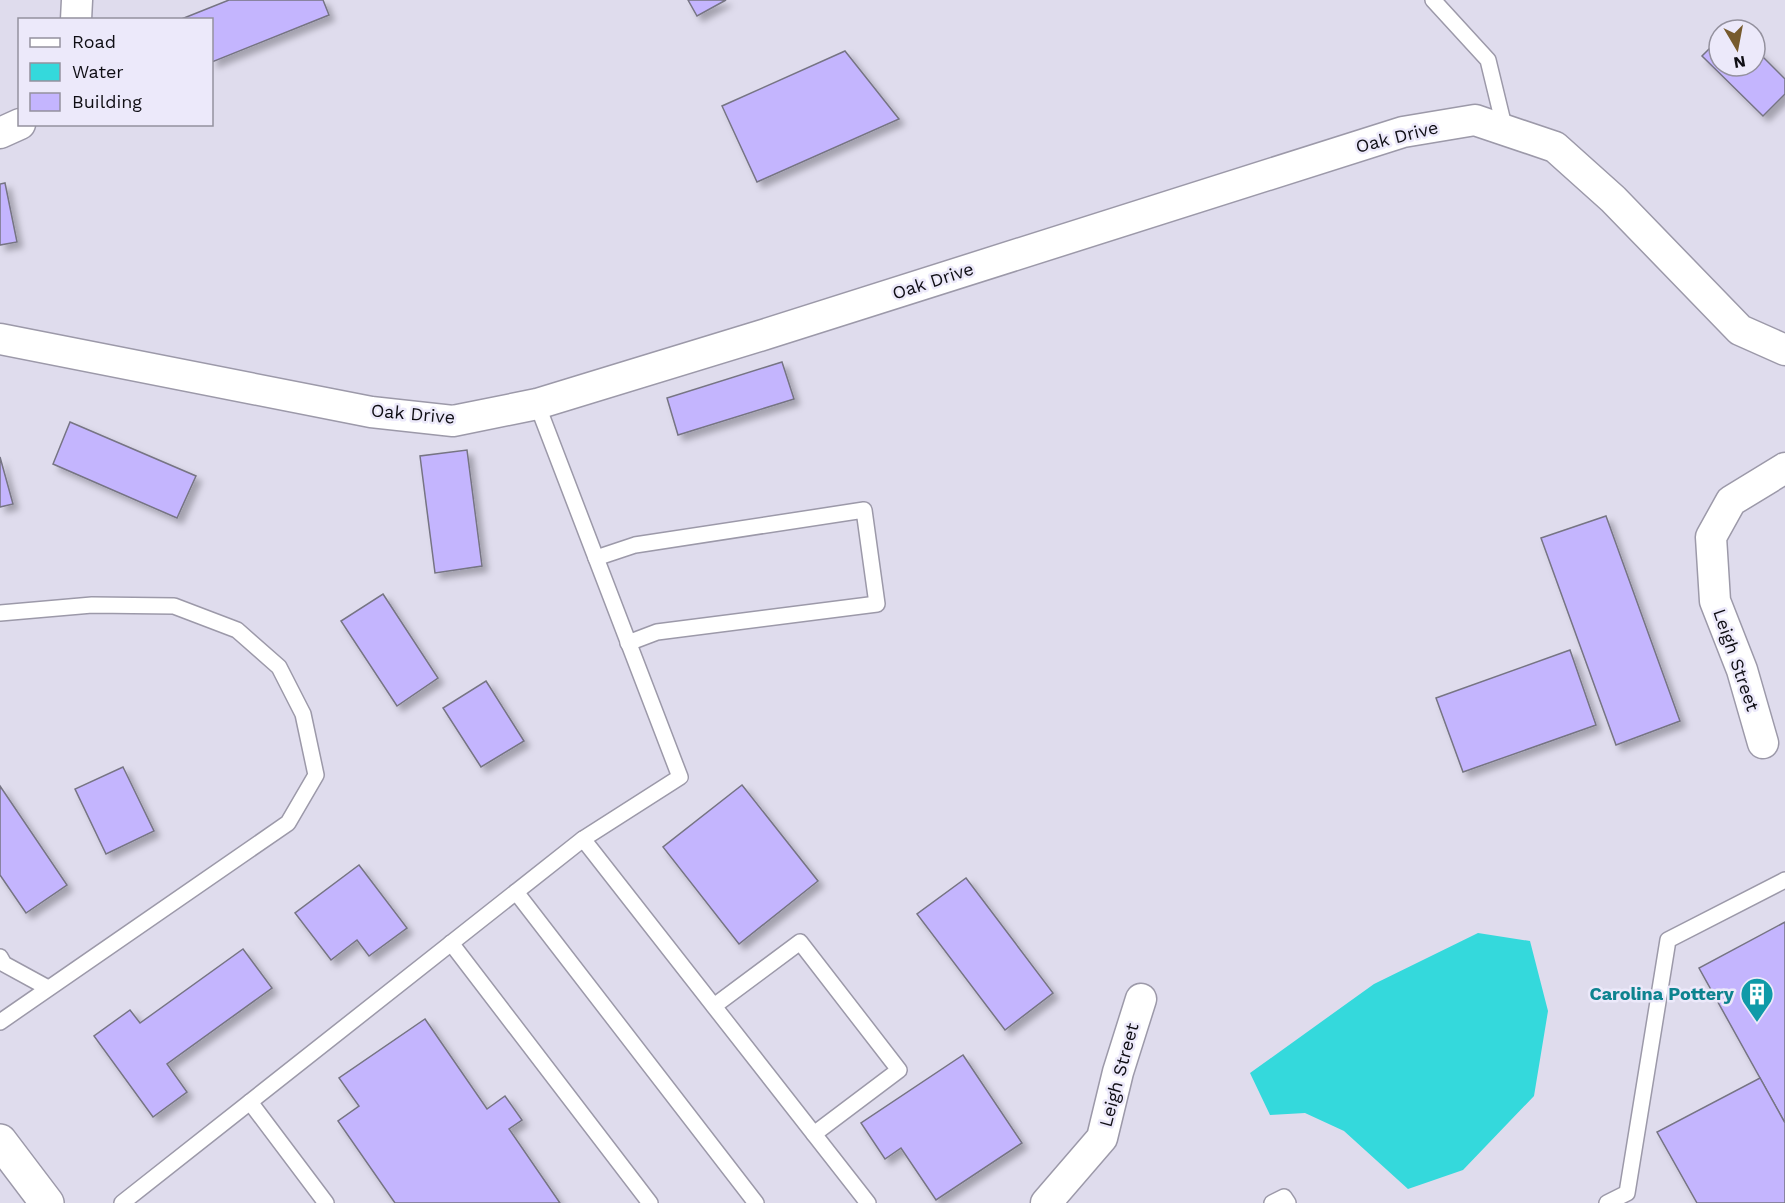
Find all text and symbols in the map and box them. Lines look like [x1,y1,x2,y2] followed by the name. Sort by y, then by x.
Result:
[18,18,213,126] legend
[1707,18,1767,78] north arrow
[72,31,116,52] text: Road
[1732,52,1747,73] text: N
[72,61,124,82] text: Water
[72,91,142,112] text: Building
[1353,116,1440,157] street label: Oak Drive
[889,258,976,304] street label: Oak Drive
[370,399,456,428] street label: Oak Drive
[1709,606,1764,714] street label: Leigh Street
[1739,976,1775,1023] building icon: Carolina Pottery
[1589,983,1735,1004] place label: Carolina Pottery
[1095,1020,1143,1129] street label: Leigh Street

